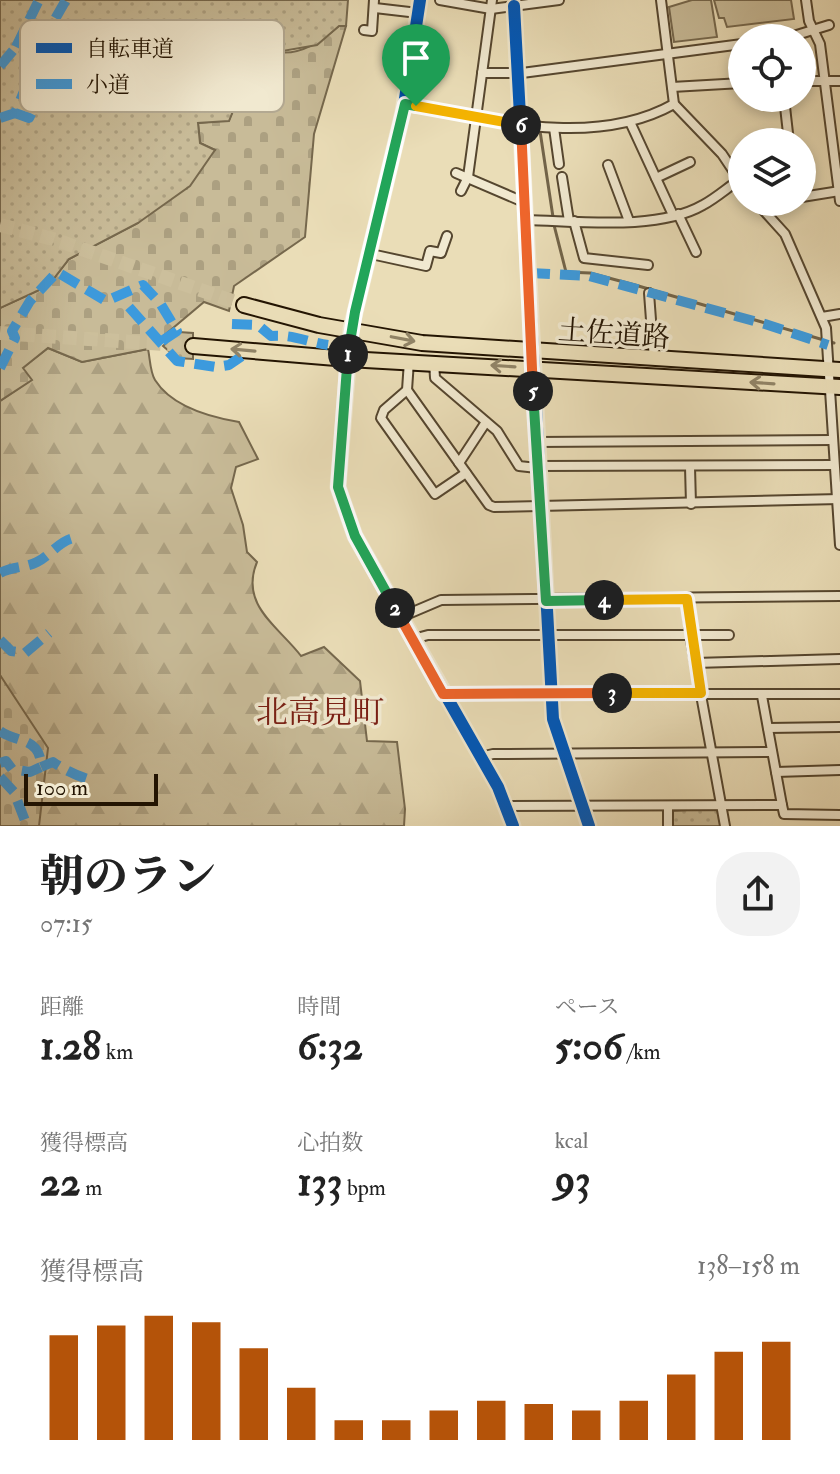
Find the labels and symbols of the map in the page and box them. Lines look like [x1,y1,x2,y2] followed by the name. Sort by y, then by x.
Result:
[20,20,284,112] legend
[382,24,450,106] pin
[86,35,174,63] text: 自転車道
[86,71,130,99] text: 小道
[501,105,541,145] pin: 6
[557,313,671,356] street label: 土佐道路
[389,332,415,347] one-way arrow
[328,334,368,374] pin: 1
[230,342,257,357] one-way arrow
[490,358,517,373] one-way arrow
[513,371,553,411] pin: 5
[749,375,776,390] one-way arrow
[584,580,624,620] pin: 4
[375,588,415,628] pin: 2
[592,673,632,713] pin: 3
[256,693,384,733] district label: 北高見町
[24,770,158,806] scale bar

